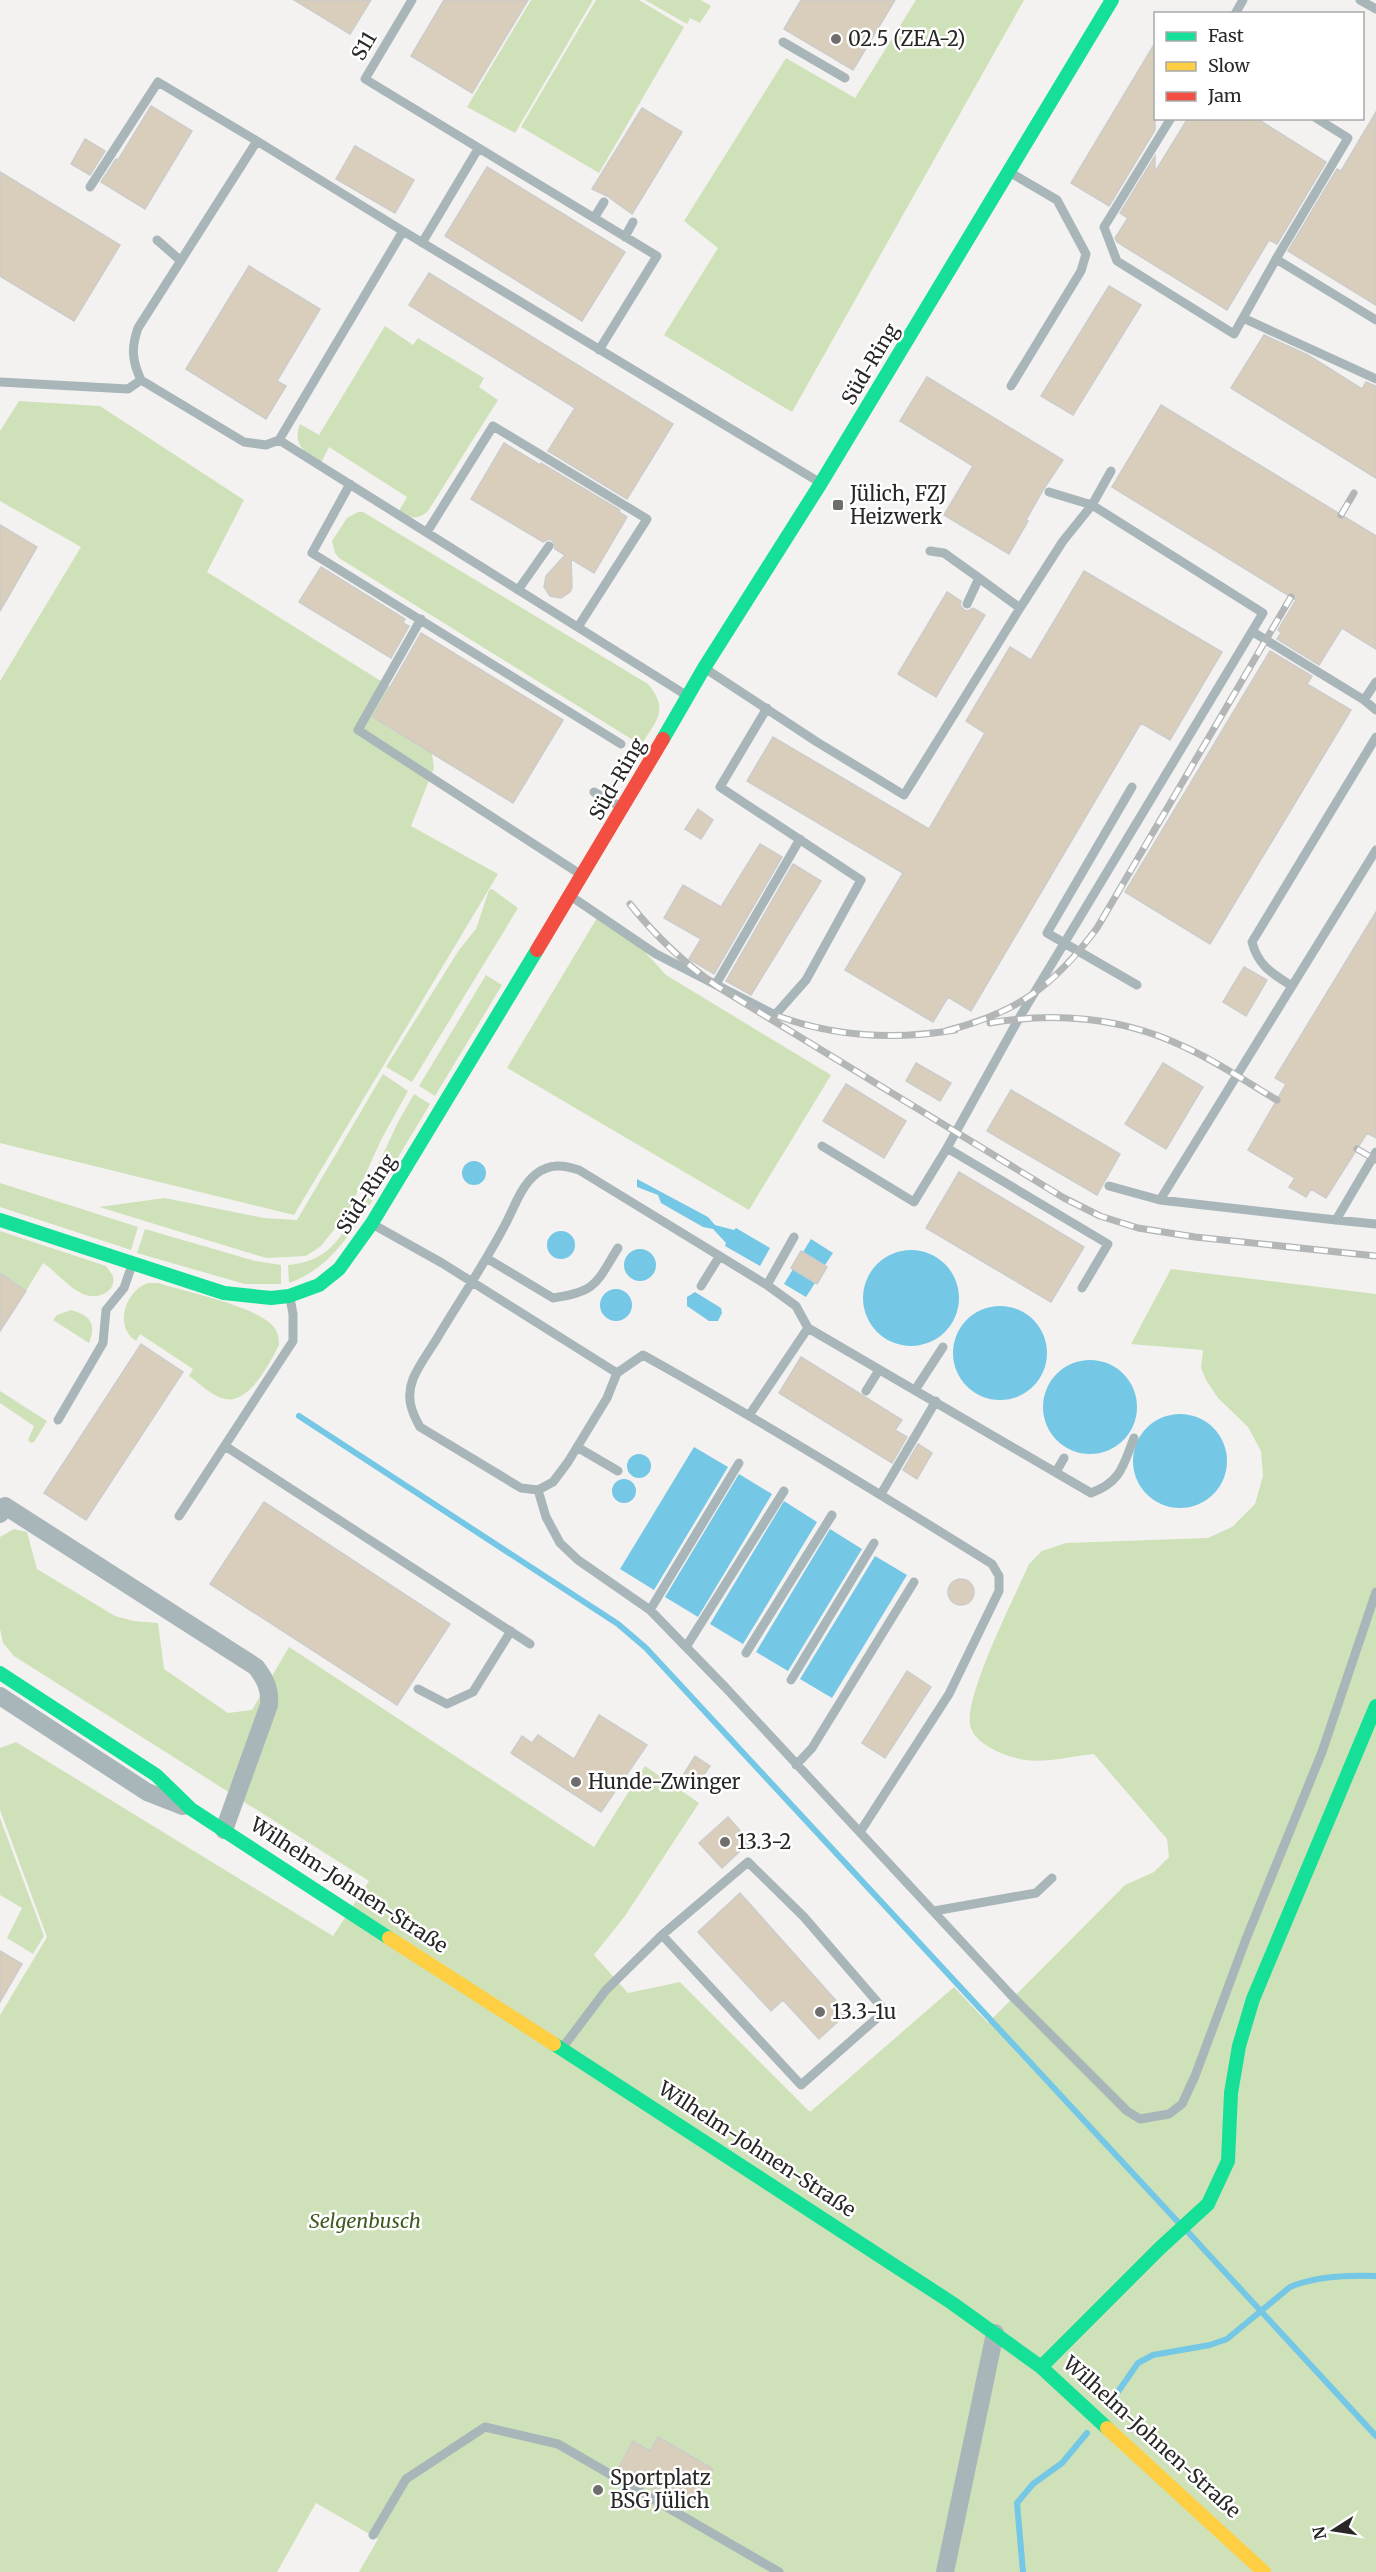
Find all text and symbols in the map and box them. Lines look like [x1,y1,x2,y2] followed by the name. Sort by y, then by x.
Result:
[1154,12,1364,120] legend
[1208,24,1244,47] text: Fast
[848,26,965,51] place label: 02.5 (ZEA-2)
[345,27,382,65] street label: S11
[829,32,843,46] marker: 02.5 (ZEA-2)
[1208,54,1251,77] text: Slow
[1207,84,1242,107] text: Jam
[836,319,904,409] street label: Süd-Ring
[849,481,947,529] place label: Jülich, FZJ Heizwerk
[831,498,845,512] marker: Jülich, FZJ Heizwerk
[583,733,650,824] street label: Süd-Ring
[330,1149,401,1238] street label: Süd-Ring
[588,1769,741,1794] place label: Hunde-Zwinger
[569,1775,583,1789] marker: Hunde-Zwinger
[245,1811,453,1958] street label: Wilhelm-Johnen-Straße
[737,1829,791,1854] place label: 13.3-2
[718,1835,732,1849] marker: 13.3-2
[832,1999,896,2024] place label: 13.3-1u
[813,2005,827,2019] marker: 13.3-1u
[653,2075,861,2222] street label: Wilhelm-Johnen-Straße
[309,2208,421,2233] park label: Selgenbusch
[1058,2350,1246,2523] street label: Wilhelm-Johnen-Straße
[610,2465,711,2513] place label: Sportplatz BSG Jülich
[591,2483,605,2497] marker: Sportplatz BSG Jülich
[1304,2500,1364,2560] north arrow
[1308,2525,1330,2541] text: N

